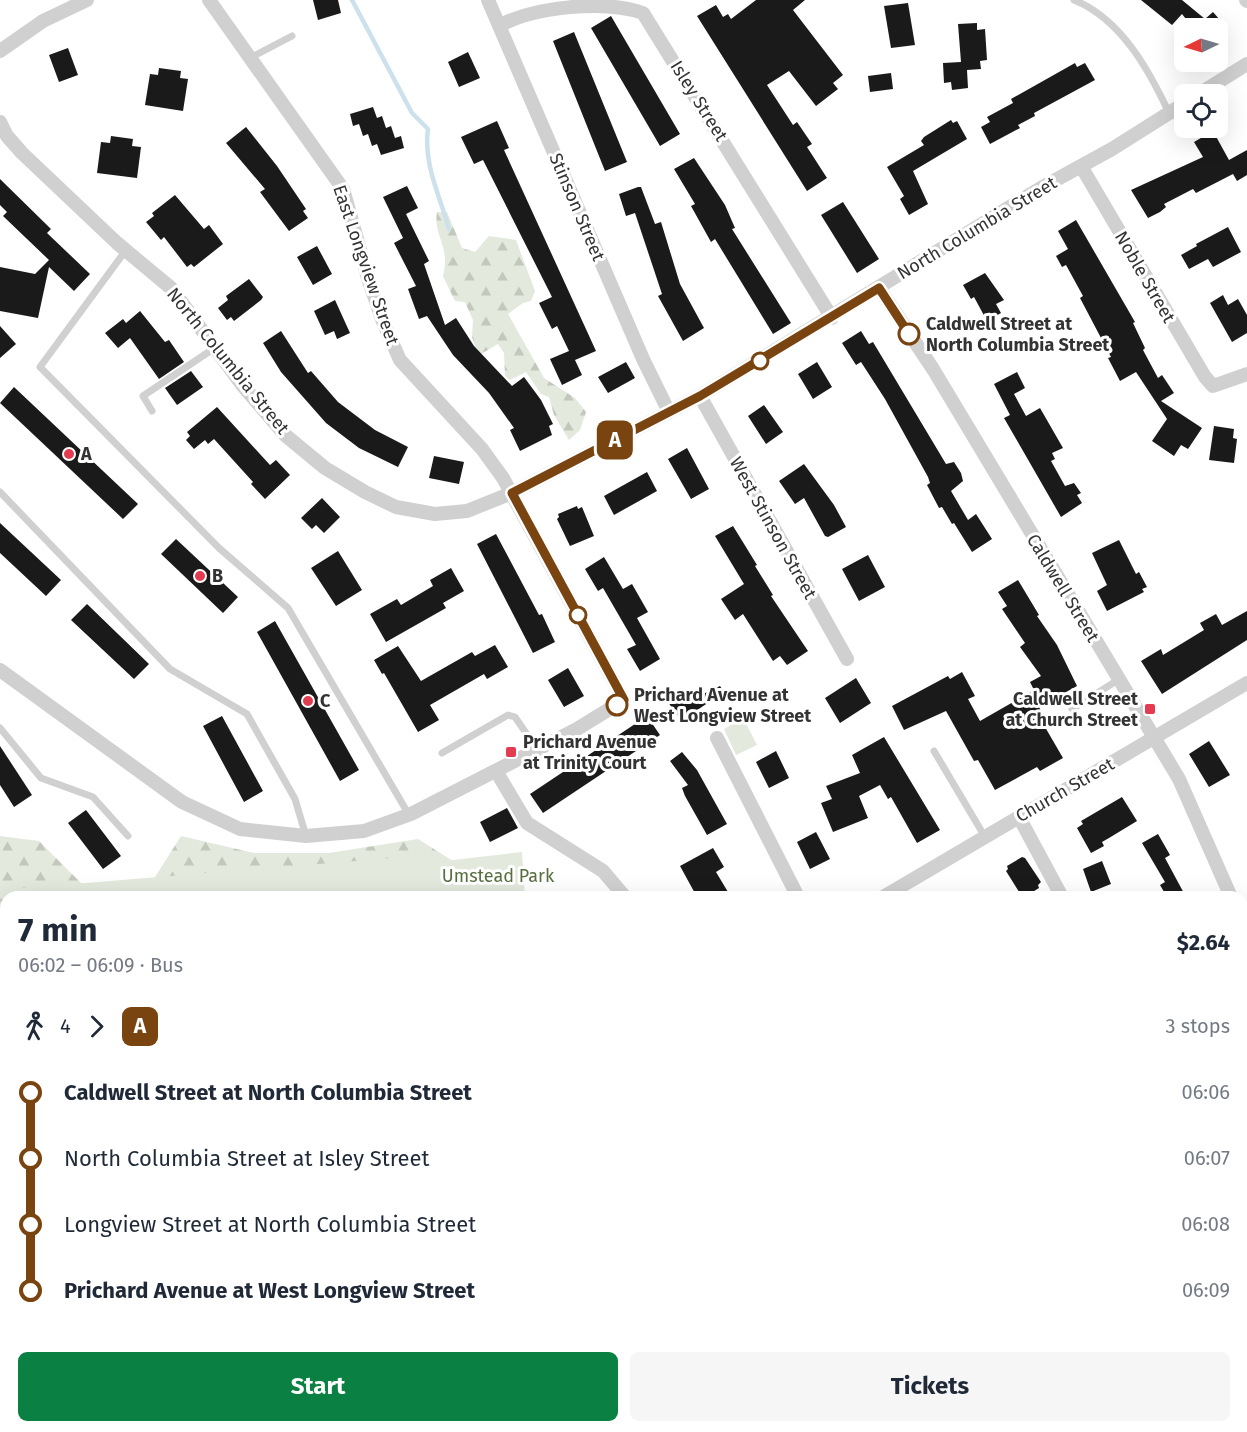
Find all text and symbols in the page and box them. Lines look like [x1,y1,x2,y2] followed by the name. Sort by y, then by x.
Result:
[1174,18,1228,72] north arrow
[1174,18,1228,138] map controls
[666,57,733,146] street label: Isley Street
[1174,84,1228,138] button: locate
[544,150,610,265] street label: Stinson Street
[893,171,1061,284] street label: North Columbia Street
[328,182,404,348] street label: East Longview Street
[1110,227,1180,327] street label: Noble Street
[162,283,294,439] street label: North Columbia Street
[926,313,1110,356] place label: Caldwell Street at North Columbia Street
[898,323,920,345] marker: Caldwell Street at North Columbia Street
[751,352,769,370] unlabelled marker
[596,420,634,460] line badge: A
[609,427,621,453] text: A
[80,443,92,465] place label: A
[62,447,76,461] marker: A
[725,453,821,603] street label: West Stinson Street
[1022,530,1104,647] street label: Caldwell Street
[212,565,223,587] place label: B
[193,569,207,583] marker: B
[569,606,587,624] unlabelled marker
[634,684,812,727] place label: Prichard Avenue at West Longview Street
[1005,688,1139,731] place label: Caldwell Street at Church Street
[320,690,331,712] place label: C
[301,694,315,708] marker: C
[606,694,628,716] marker: Prichard Avenue at West Longview Street
[1143,702,1157,716] marker: Caldwell Street at Church Street
[523,731,657,774] place label: Prichard Avenue at Trinity Court
[504,745,518,759] marker: Prichard Avenue at Trinity Court
[1012,753,1119,827] street label: Church Street
[442,865,555,887] park label: Umstead Park
[18,910,98,950] text: 7 min
[1177,929,1230,956] text: $2.64
[18,953,183,977] text: 06:02 – 06:09 · Bus
[18,1010,51,1043] icon: walk
[80,1010,113,1043] icon: forward
[134,1013,146,1039] text: A
[60,1014,71,1038] text: 4
[1166,1014,1230,1038] text: 3 stops
[64,1079,472,1106] text: Caldwell Street at North Columbia Street
[1182,1080,1230,1104] text: 06:06
[64,1145,430,1172] text: North Columbia Street at Isley Street
[1184,1146,1230,1170] text: 06:07
[64,1211,476,1238] text: Longview Street at North Columbia Street
[1181,1212,1230,1236] text: 06:08
[64,1277,475,1304] text: Prichard Avenue at West Longview Street
[1182,1278,1230,1302] text: 06:09
[18,1352,618,1421] button: Start
[630,1352,1230,1421] button: Tickets

